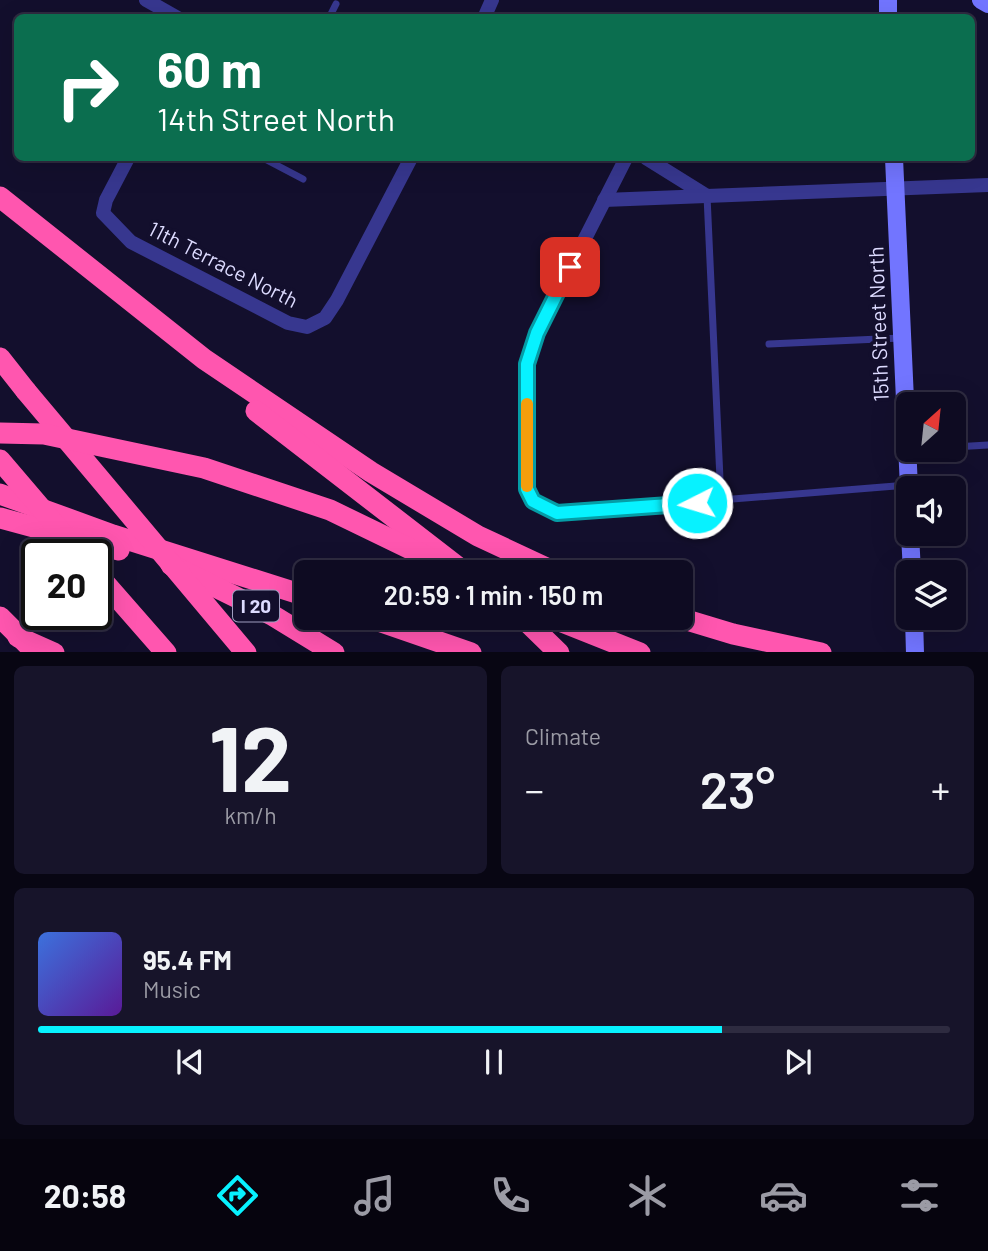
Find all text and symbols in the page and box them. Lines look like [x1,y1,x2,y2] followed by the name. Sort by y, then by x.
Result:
[157,39,262,98] text: 60 m
[42,42,133,133] icon: right
[157,99,395,137] text: 14th Street North
[145,215,303,312] street label: 11th Terrace North
[540,237,600,297] pin
[862,246,893,402] street label: 15th Street North
[551,248,589,286] icon: arrive
[896,392,966,462] north arrow
[896,392,966,630] map controls
[660,466,734,540] position arrow
[896,476,966,546] button: sound
[21,539,112,630] speed limit sign: 20
[896,560,966,630] button: layers
[384,579,603,610] text: 20:59 · 1 min · 150 m
[233,590,279,622] road number: I 20
[209,701,292,810] text: 12
[525,722,601,750] text: Climate
[700,757,775,819] text: 23°
[525,766,544,812] text: −
[931,766,950,812] text: +
[224,801,277,829] text: km/h
[143,944,232,975] text: 95.4 FM
[143,975,201,1003] text: Music
[171,1043,209,1081] icon: previous
[475,1043,513,1081] icon: pause
[779,1043,817,1081] icon: next
[213,1171,262,1220] icon: directions
[350,1171,399,1220] icon: music
[486,1171,535,1220] icon: phone
[623,1171,672,1220] icon: climate
[759,1171,808,1220] icon: car
[895,1171,944,1220] icon: filters
[44,1176,126,1214] text: 20:58

